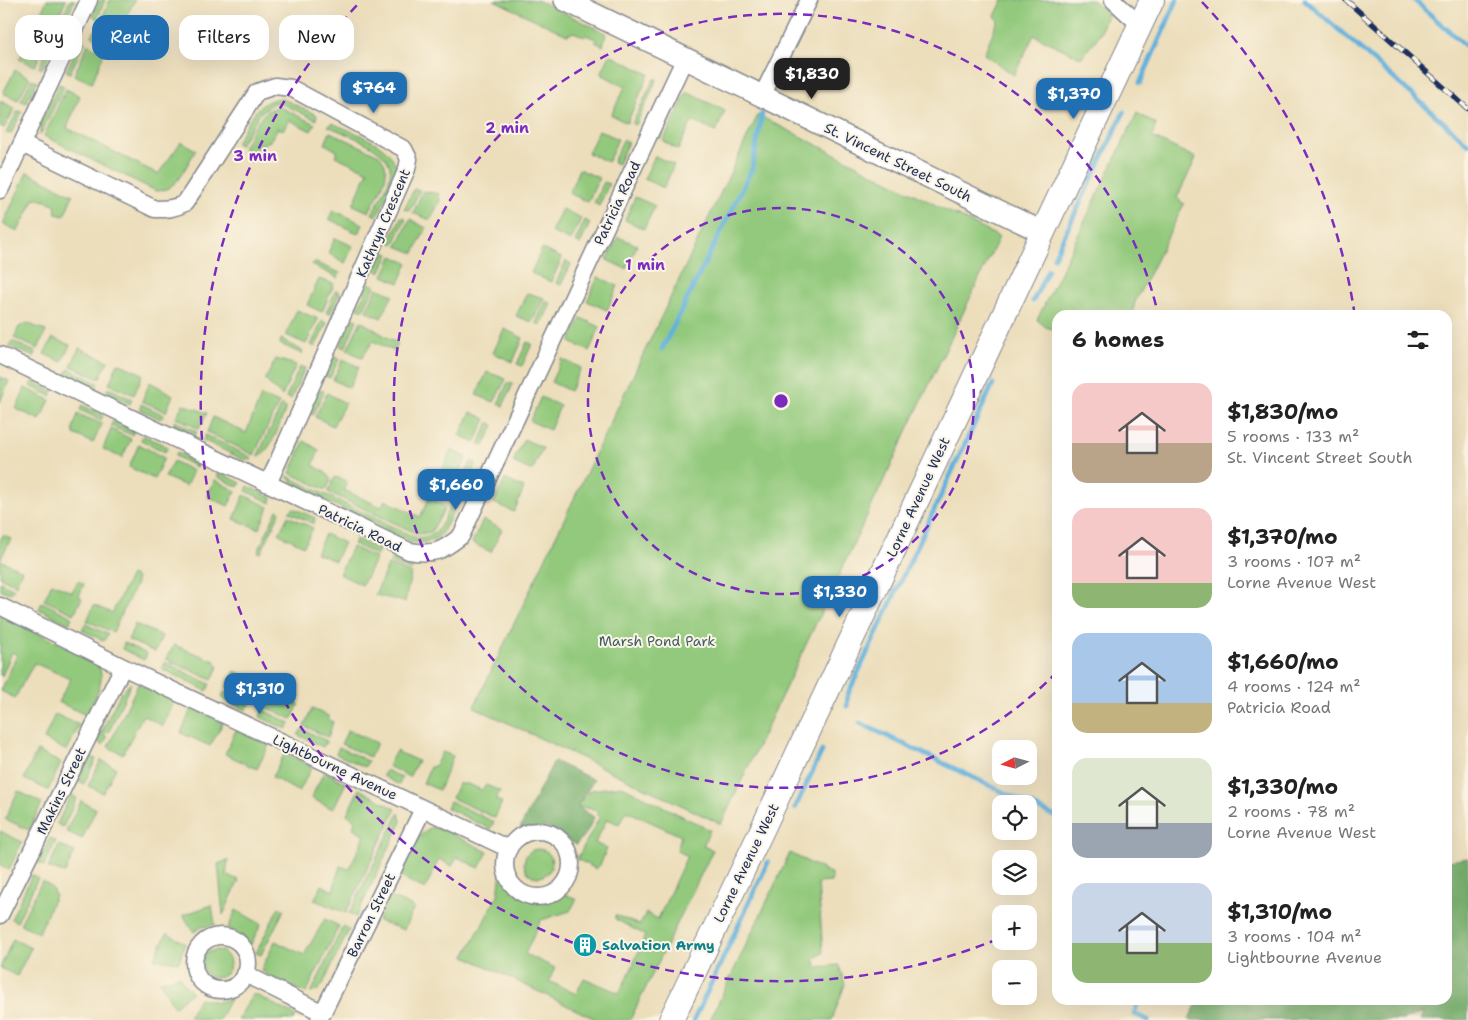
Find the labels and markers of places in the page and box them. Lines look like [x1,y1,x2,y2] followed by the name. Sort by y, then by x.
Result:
[771,58,853,100] pin: $1,830
[344,72,404,114] pin: $764
[1033,78,1115,120] pin: $1,370
[772,392,790,410] centre of rings
[415,468,497,511] pin: $1,660
[799,576,881,618] pin: $1,330
[219,672,301,715] pin: $1,310
[572,932,598,958] building icon: Salvation Army
[602,936,715,954] place label: Salvation Army

